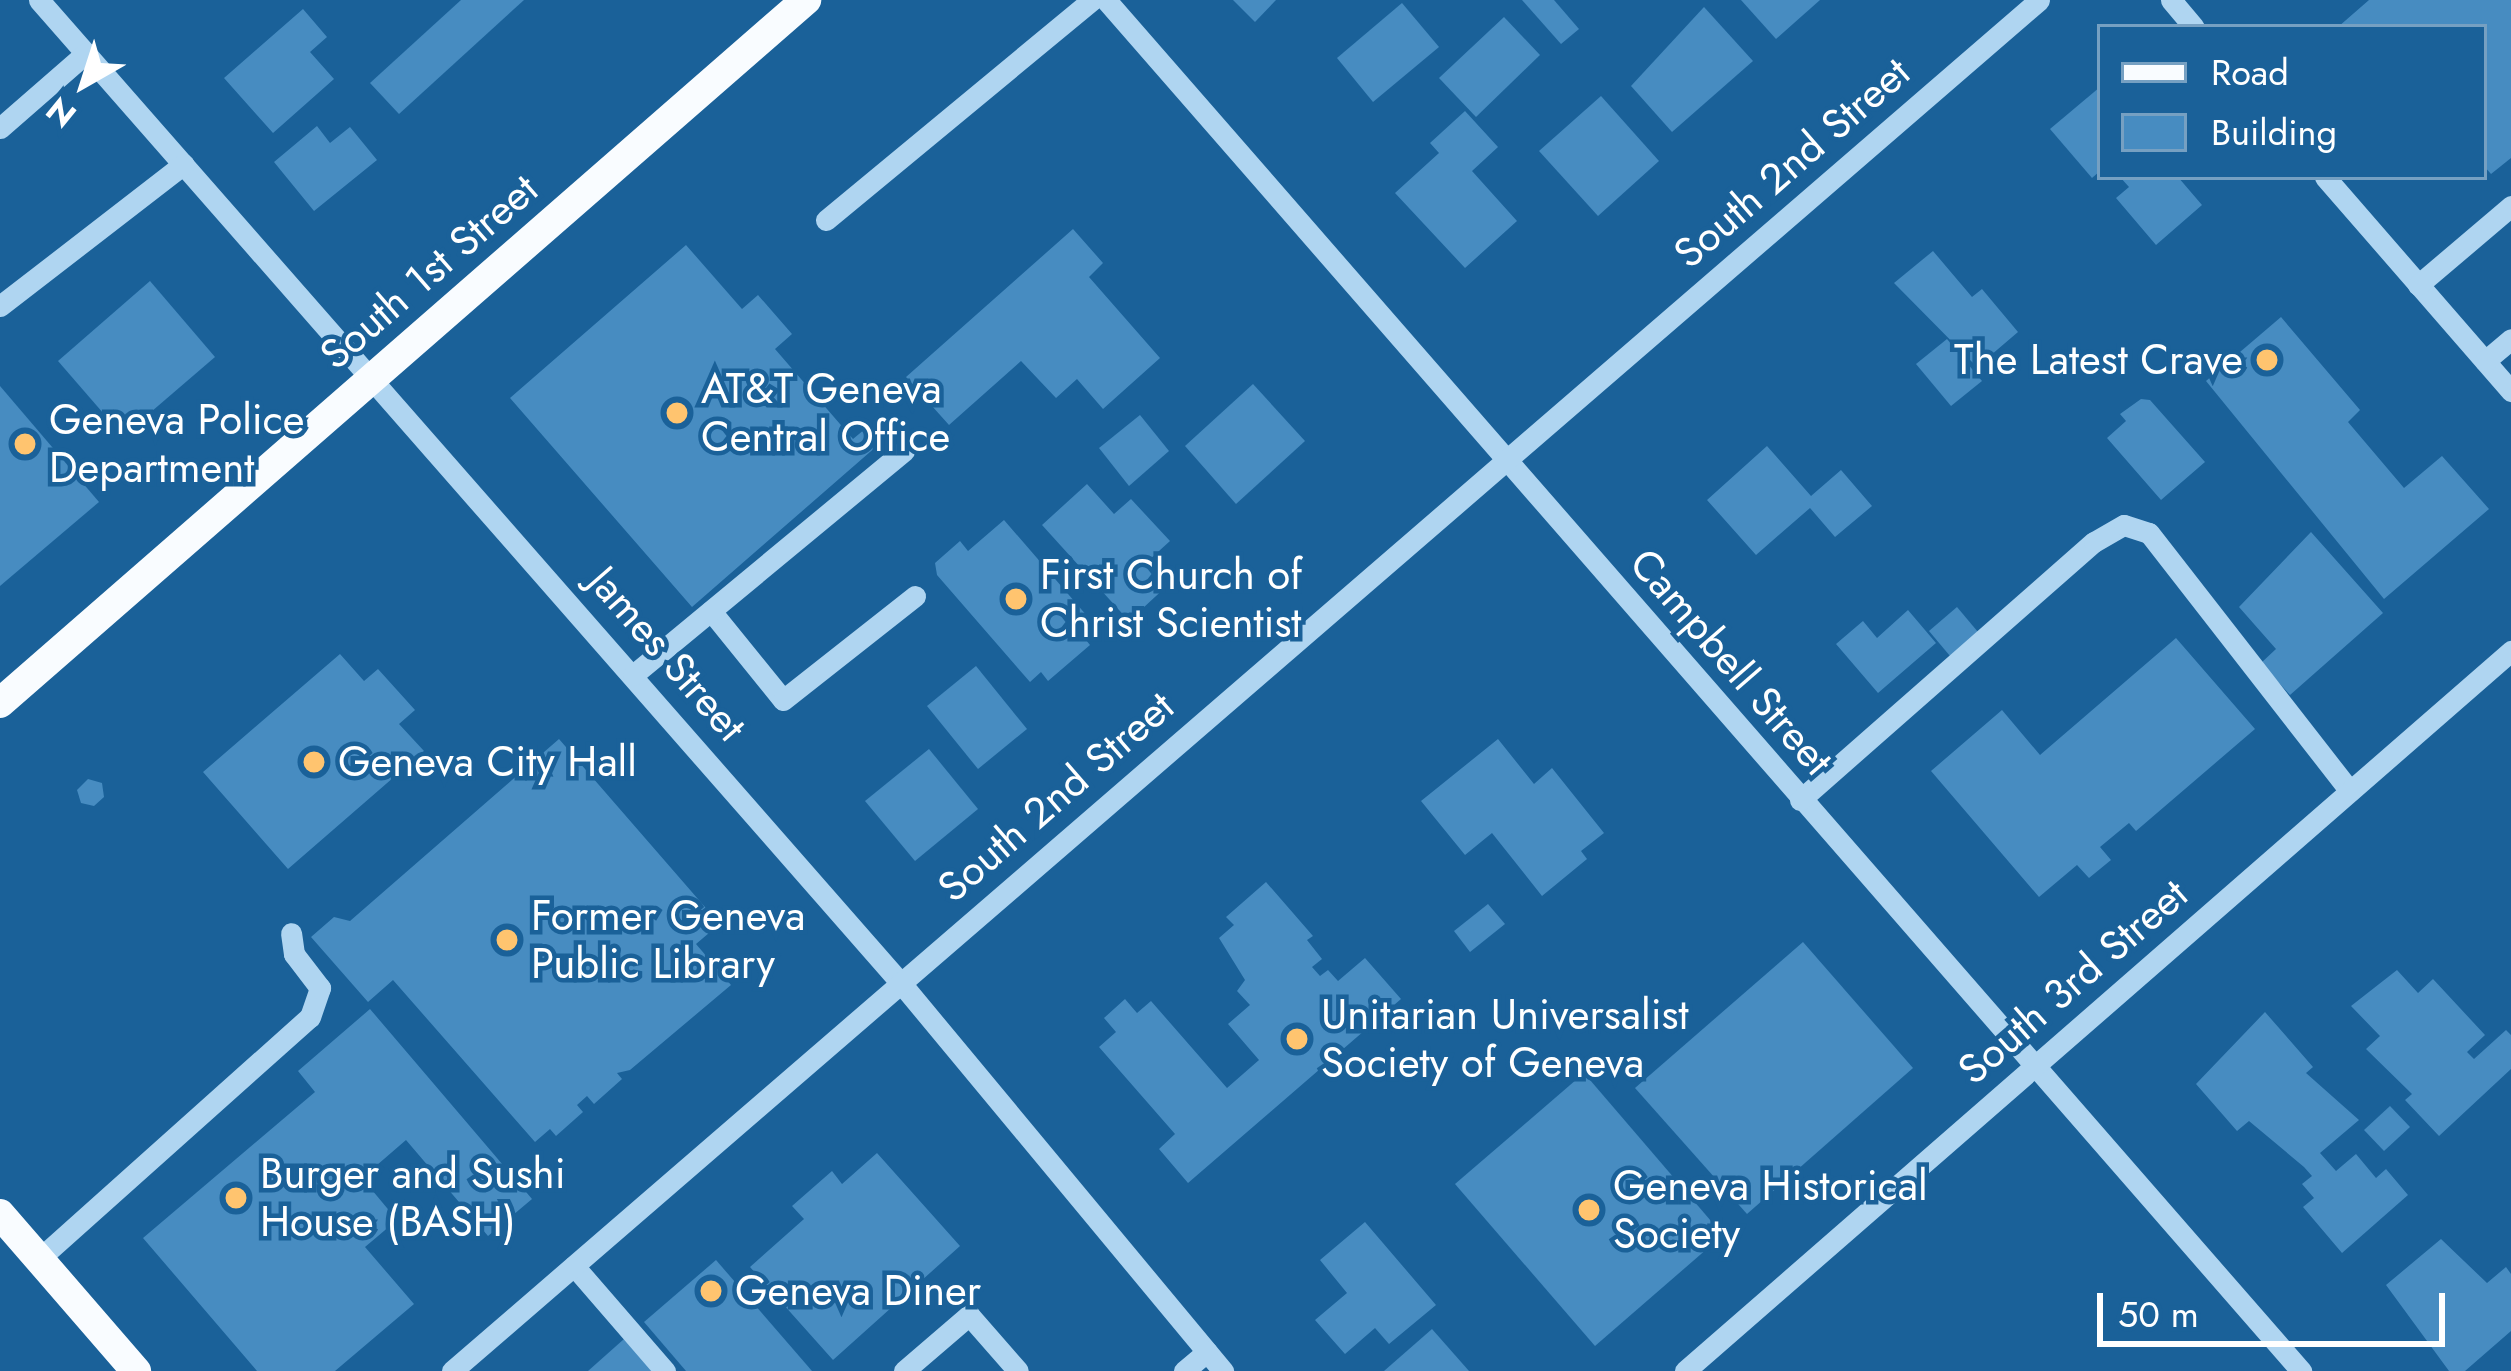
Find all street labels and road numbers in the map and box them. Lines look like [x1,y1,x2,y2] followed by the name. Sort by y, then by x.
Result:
[1664,47,1920,279] street label: South 2nd Street
[310,164,548,380] street label: South 1st Street
[1619,539,1843,785] street label: Campbell Street
[578,557,756,751] street label: James Street
[928,681,1184,913] street label: South 2nd Street
[1948,869,2198,1095] street label: South 3rd Street

